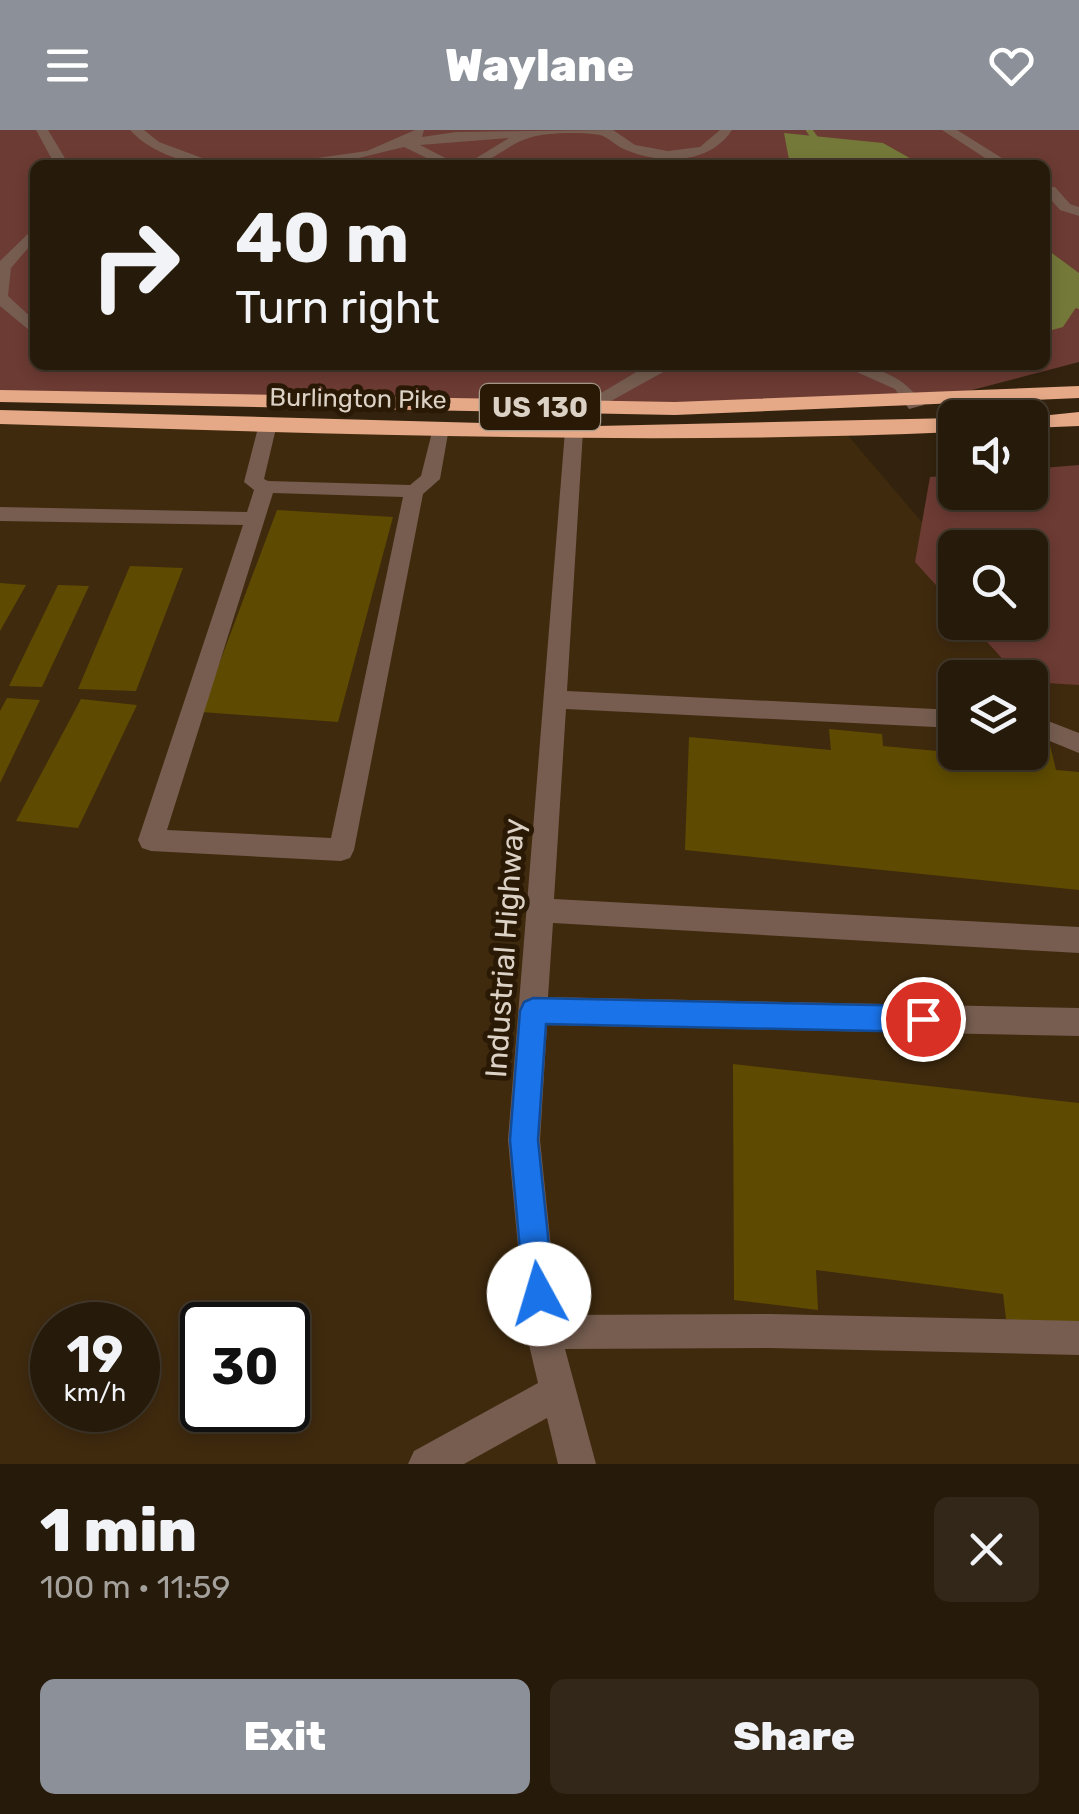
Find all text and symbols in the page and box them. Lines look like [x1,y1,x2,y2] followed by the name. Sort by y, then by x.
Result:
[40,38,95,93] icon: menu
[984,38,1039,93] icon: heart
[445,39,634,92] text: Waylane
[235,197,409,280] text: 40 m
[70,200,200,330] icon: right
[235,281,439,334] text: Turn right
[269,382,447,415] street label: Burlington Pike
[480,384,600,430] road number: US 130
[938,400,1048,770] map controls
[938,400,1048,510] button: sound
[938,530,1048,640] button: search
[938,660,1048,770] button: layers
[478,817,532,1079] street label: Industrial Highway
[881,977,966,1062] pin
[896,992,951,1047] icon: arrive
[487,1242,591,1346] position arrow
[180,1302,310,1432] speed limit sign: 30
[67,1325,123,1385] text: 19
[64,1378,126,1407] text: km/h
[40,1495,197,1566] text: 1 min
[934,1497,1039,1602] button: close
[40,1568,230,1606] text: 100 m · 11:59
[40,1679,530,1794] button: Exit
[550,1679,1039,1794] button: Share

